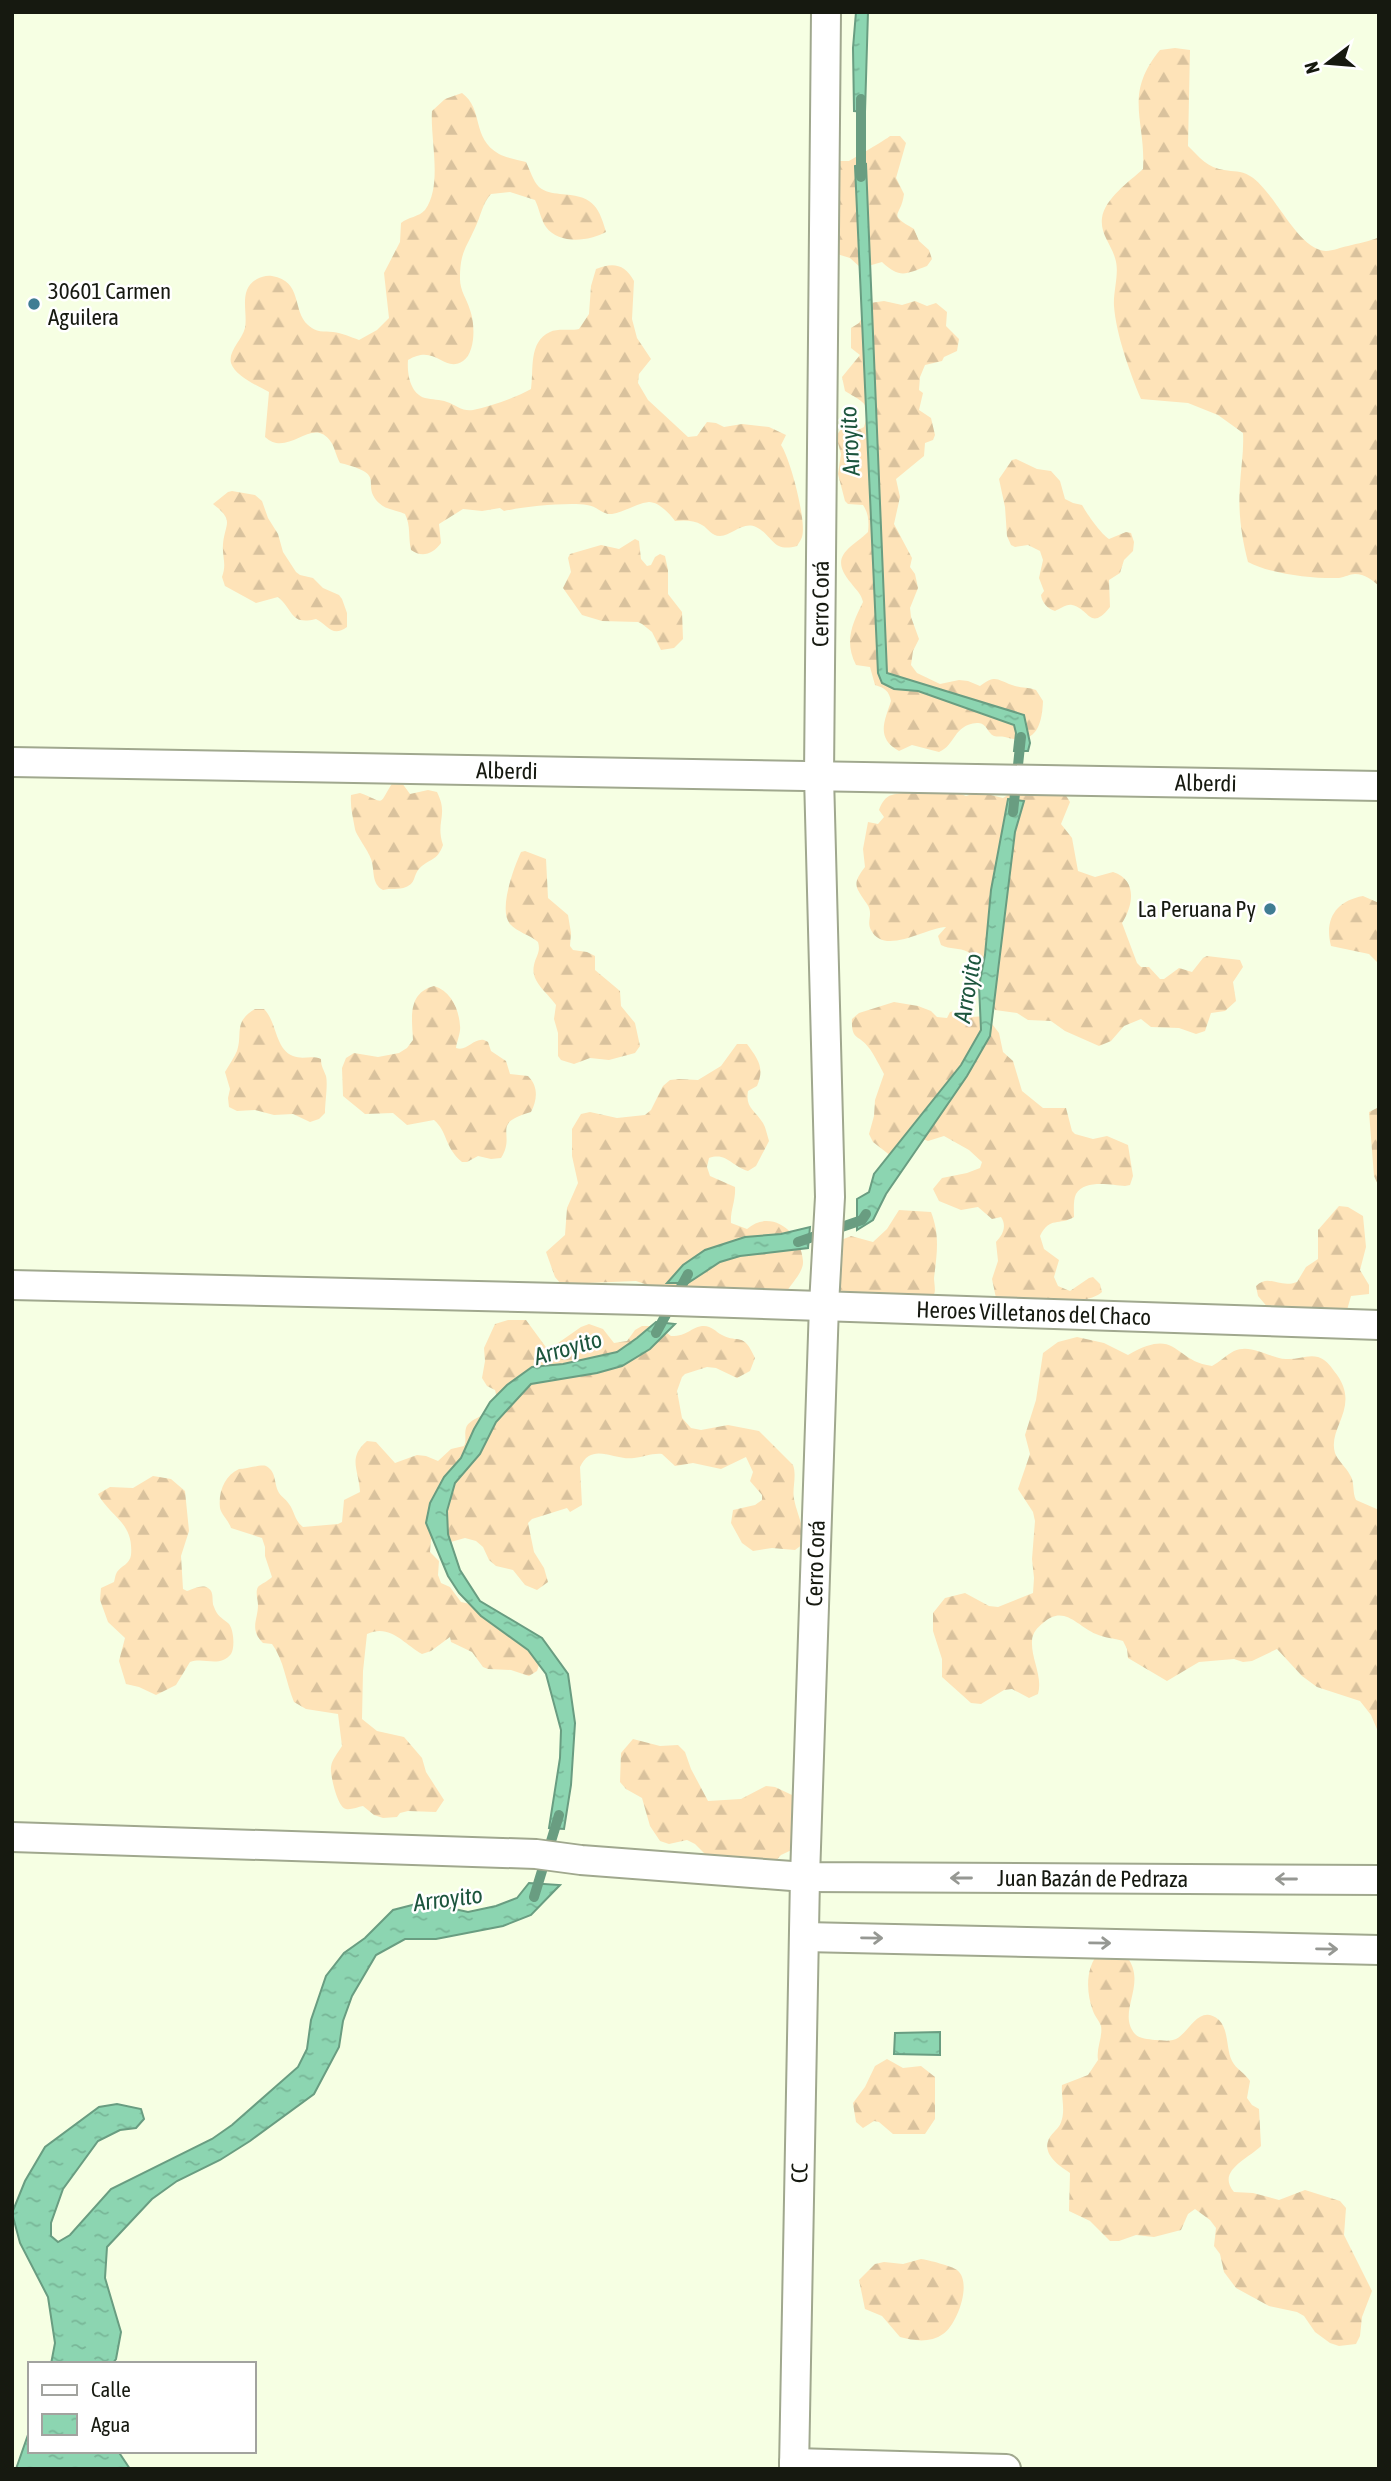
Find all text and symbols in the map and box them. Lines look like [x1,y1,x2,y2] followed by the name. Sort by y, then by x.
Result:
[1293,28,1363,98] north arrow
[1300,59,1324,76] text: N
[48,278,171,330] place label: 30601 Carmen Aguilera
[26,296,42,312] marker: 30601 Carmen Aguilera
[834,406,865,477] water label: Arroyito
[807,560,834,647] street label: Cerro Corá
[476,757,538,784] street label: Alberdi
[1175,769,1237,796] street label: Alberdi
[1137,896,1256,922] place label: La Peruana Py
[1262,901,1278,917] marker: La Peruana Py
[948,951,987,1026] water label: Arroyito
[916,1296,1151,1330] street label: Heroes Villetanos del Chaco
[530,1325,605,1370] water label: Arroyito
[801,1520,830,1607] street label: Cerro Corá
[997,1865,1188,1892] street label: Juan Bazán de Pedraza
[949,1871,972,1885] one-way arrow
[1275,1872,1298,1886] one-way arrow
[411,1881,484,1916] water label: Arroyito
[860,1932,883,1945] one-way arrow
[1088,1937,1111,1950] one-way arrow
[1315,1942,1338,1955] one-way arrow
[786,2163,813,2183] street label: CC
[28,2362,256,2453] legend
[91,2377,131,2401] text: Calle
[91,2412,130,2436] text: Agua

